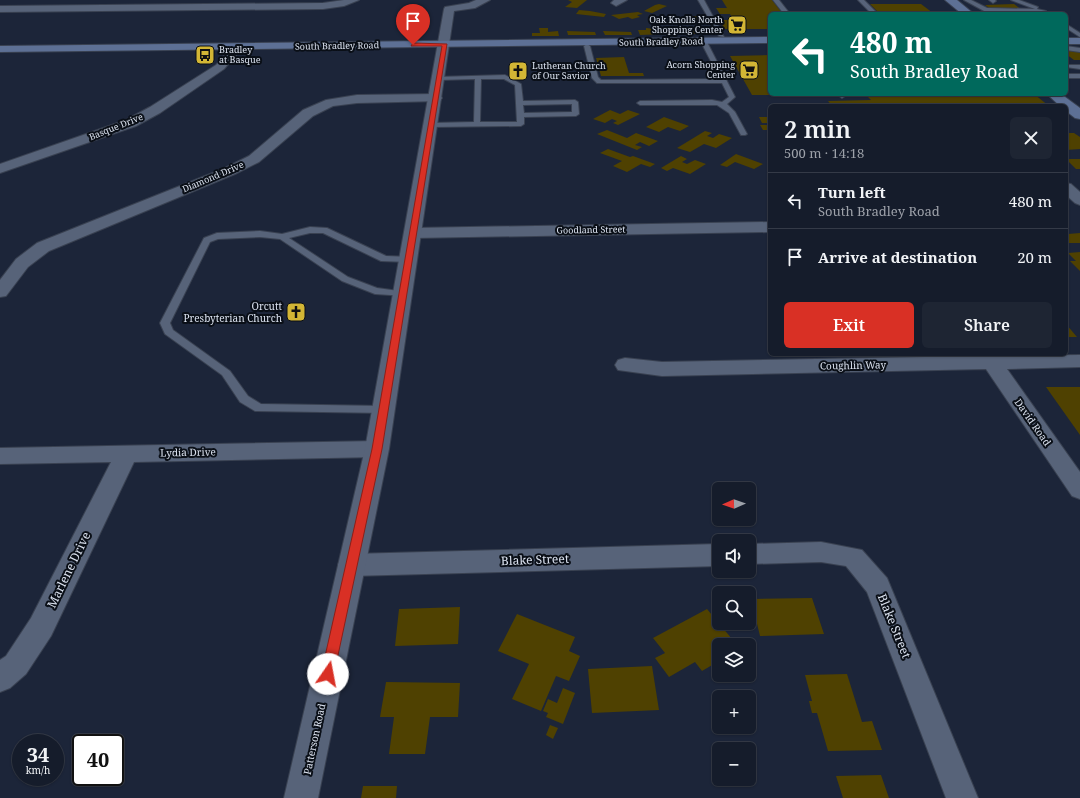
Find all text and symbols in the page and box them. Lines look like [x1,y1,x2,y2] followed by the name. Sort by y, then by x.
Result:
[396,4,430,45] pin
[402,10,424,32] icon: arrive
[649,13,724,36] place label: Oak Knolls North Shopping Center
[726,14,748,36] supermarket icon: Oak Knolls North Shopping Center
[850,23,932,61] text: 480 m
[784,28,836,80] icon: left
[619,34,704,49] street label: South Bradley Road
[295,38,380,53] street label: South Bradley Road
[219,43,261,66] place label: Bradley at Basque
[194,44,216,66] bus stop icon: Bradley at Basque
[666,58,736,81] place label: Acorn Shopping Center
[532,59,606,82] place label: Lutheran Church of Our Savior
[738,59,760,81] supermarket icon: Acorn Shopping Center
[850,59,1019,83] text: South Bradley Road
[507,60,529,82] church icon: Lutheran Church of Our Savior
[87,110,145,143] street label: Basque Drive
[784,112,851,145] text: 2 min
[1010,117,1052,159] button: close
[784,144,864,162] text: 500 m · 14:18
[180,158,246,195] street label: Diamond Drive
[818,182,886,202] text: Turn left
[784,190,806,212] icon: left
[1009,191,1052,211] text: 480 m
[818,202,940,220] text: South Bradley Road
[556,222,626,237] street label: Goodland Street
[784,246,806,268] icon: arrive
[818,247,977,267] text: Arrive at destination
[1017,247,1052,267] text: 20 m
[184,299,283,325] place label: Orcutt Presbyterian Church
[285,301,307,323] church icon: Orcutt Presbyterian Church
[784,302,914,348] button: Exit
[922,302,1052,348] button: Share
[820,357,887,373] street label: Coughlin Way
[1012,396,1054,448] street label: David Road
[160,445,216,459] street label: Lydia Drive
[712,482,756,526] north arrow
[712,482,756,786] map controls
[43,529,94,611] street label: Marlene Drive
[712,534,756,578] button: sound
[501,550,569,569] street label: Blake Street
[712,586,756,630] button: search
[874,591,915,661] street label: Blake Street
[712,638,756,682] button: layers
[307,653,349,695] position arrow
[712,690,756,734] button: +
[300,702,328,776] street label: Patterson Road
[72,734,124,786] speed limit sign: 40
[27,741,49,768] text: 34
[712,742,756,786] button: −
[26,763,50,777] text: km/h

